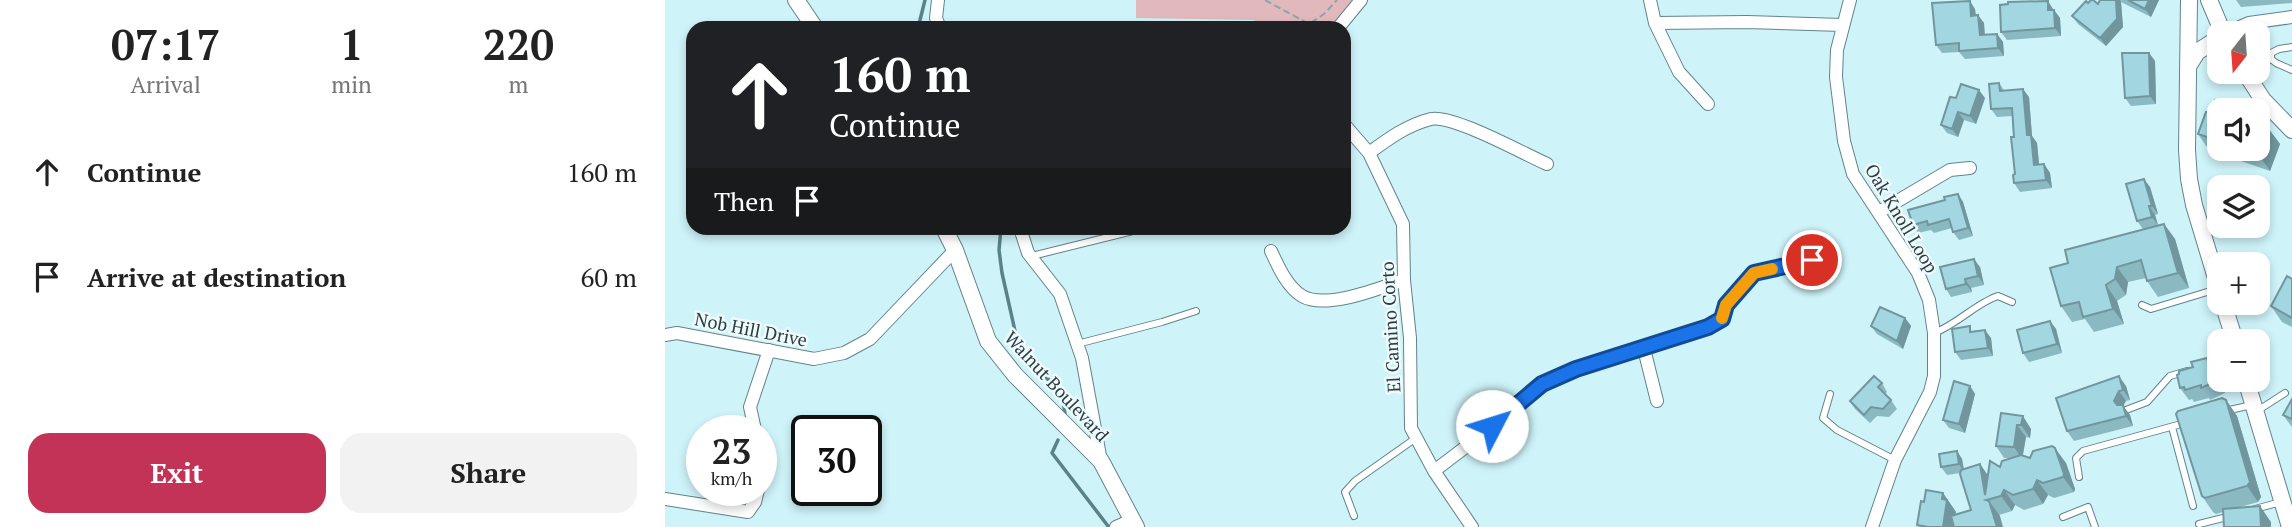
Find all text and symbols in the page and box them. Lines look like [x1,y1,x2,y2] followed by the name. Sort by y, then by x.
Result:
[111,16,220,72] text: 07:17
[340,16,363,72] text: 1
[483,16,554,72] text: 220
[2207,21,2270,84] north arrow
[2207,21,2270,392] map controls
[829,41,971,106] text: 160 m
[714,49,805,140] icon: ahead
[130,69,201,100] text: Arrival
[331,69,372,100] text: min
[508,69,528,100] text: m
[2207,98,2270,161] button: sound
[829,104,961,146] text: Continue
[28,153,66,191] icon: ahead
[87,155,201,189] text: Continue
[567,155,637,189] text: 160 m
[1860,159,1944,277] street label: Oak Knoll Loop
[2207,175,2270,238] button: layers
[788,182,826,220] icon: arrive
[714,184,774,218] text: Then
[1782,230,1842,290] pin
[1793,241,1831,279] icon: arrive
[2207,252,2270,315] button: +
[28,258,66,296] icon: arrive
[87,260,346,294] text: Arrive at destination
[581,260,637,294] text: 60 m
[1375,261,1405,393] street label: El Camino Corto
[693,306,809,352] street label: Nob Hill Drive
[1000,326,1114,446] street label: Walnut Boulevard
[2207,329,2270,392] button: −
[1455,389,1529,463] position arrow
[791,415,882,506] speed limit sign: 30
[712,428,751,474] text: 23
[28,433,326,513] button: Exit
[340,433,637,513] button: Share
[711,466,752,490] text: km/h

